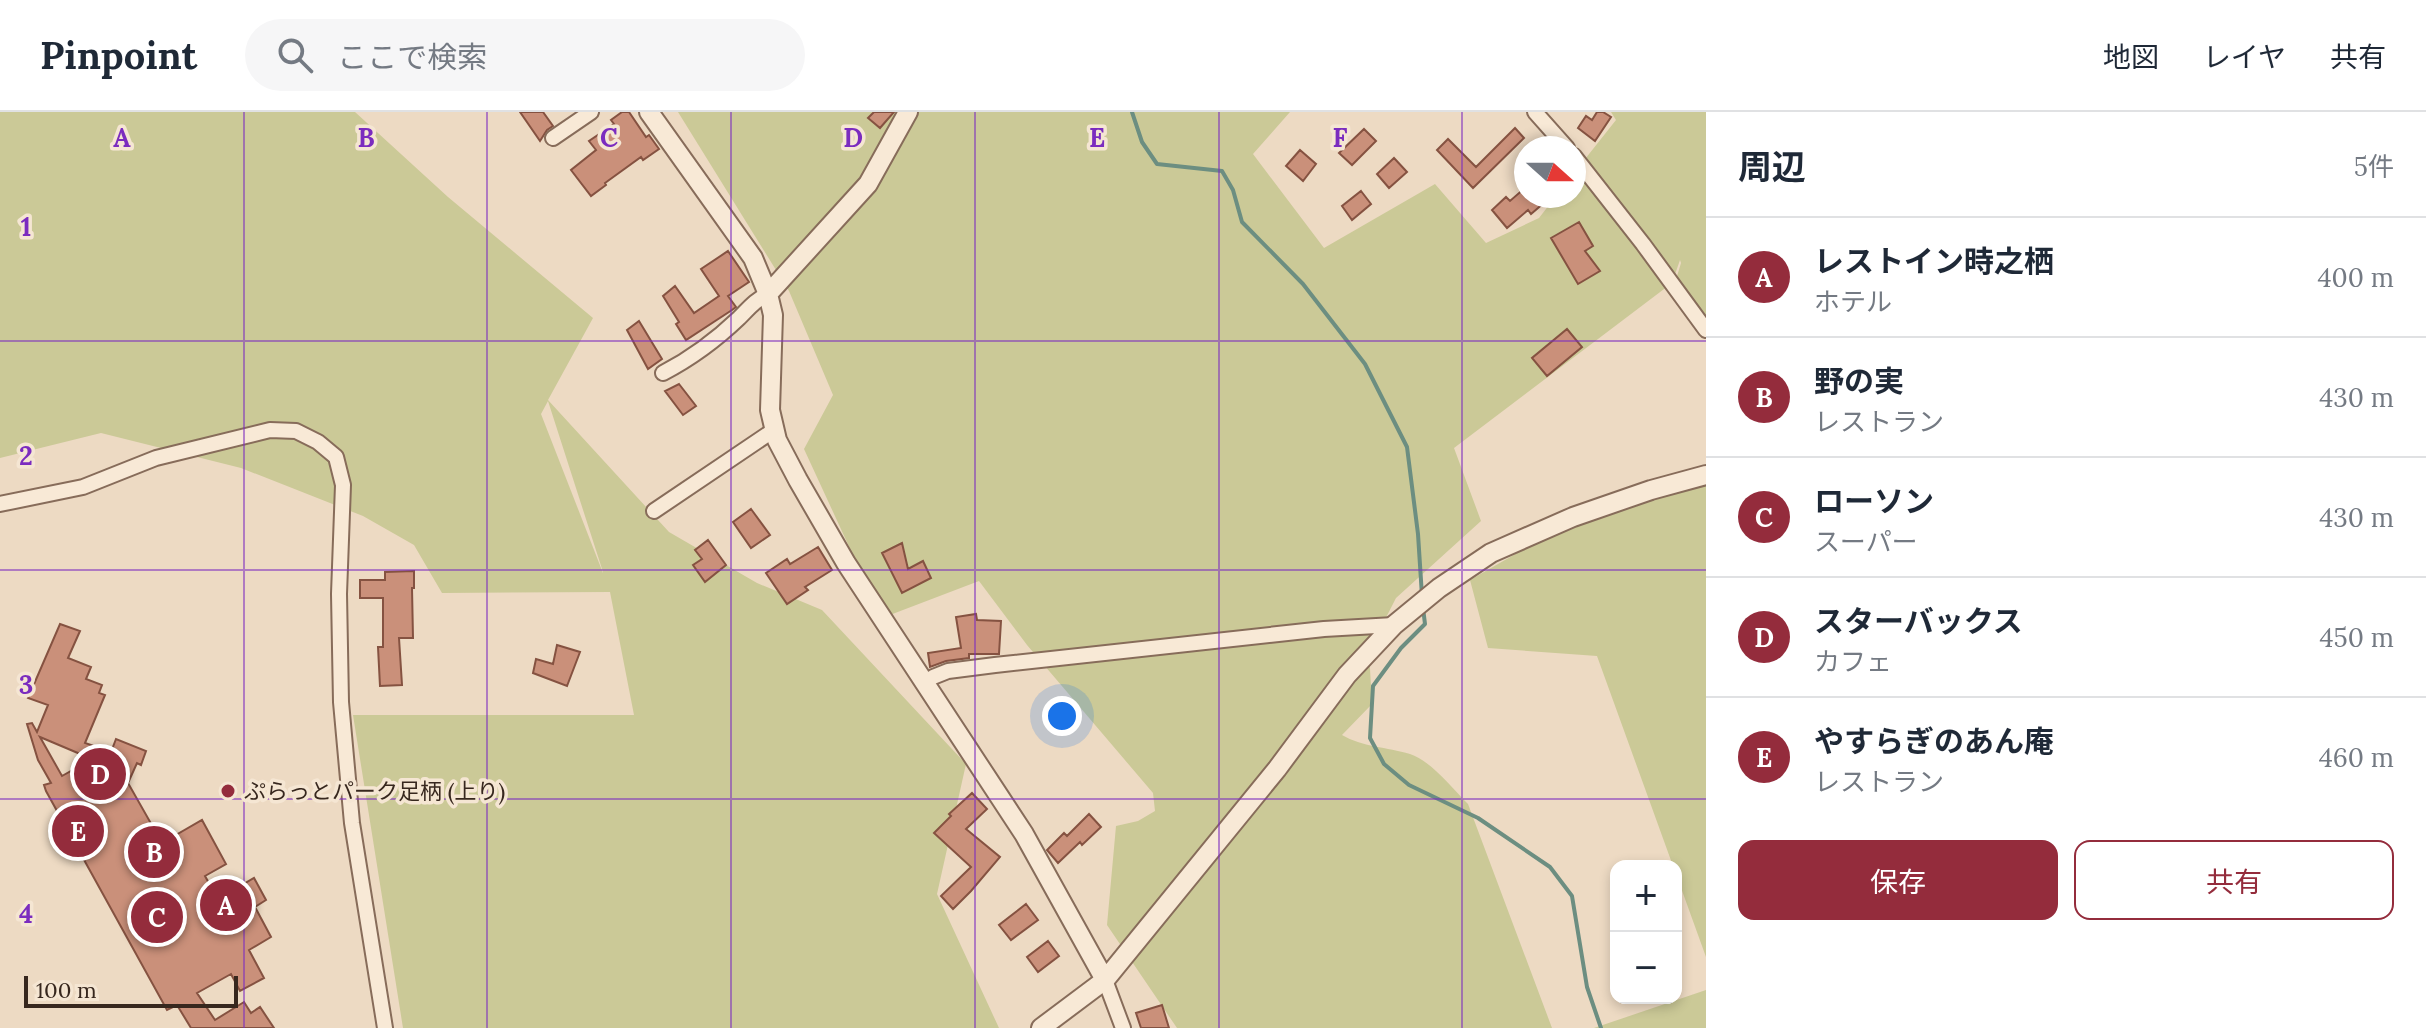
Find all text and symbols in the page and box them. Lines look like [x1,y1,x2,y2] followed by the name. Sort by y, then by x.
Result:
[245,19,805,91] search box
[40,31,197,79] text: Pinpoint
[273,33,317,77] icon: search
[337,38,487,76] text: ここで検索
[2103,39,2159,75] text: 地図
[2203,39,2286,75] text: レイヤ
[2330,39,2386,75] text: 共有
[113,121,131,154] text: A
[357,121,375,154] text: B
[600,121,618,154] text: C
[843,121,863,154] text: D
[1089,121,1105,154] text: E
[1333,121,1348,154] text: F
[1514,136,1586,208] north arrow
[1738,145,1806,188] text: 周辺
[2354,150,2394,183] text: 5件
[21,210,31,243] text: 1
[1814,242,2054,280] text: レストイン時之栖
[1755,261,1773,294] text: A
[2318,261,2394,294] text: 400 m
[1814,285,1892,318] text: ホテル
[1814,362,1904,400] text: 野の実
[1755,381,1773,414] text: B
[2319,381,2394,414] text: 430 m
[1814,405,1944,438] text: レストラン
[19,439,33,472] text: 2
[1814,482,1934,520] text: ローソン
[1755,501,1773,534] text: C
[2319,501,2394,534] text: 430 m
[1814,525,1918,558] text: スーパー
[1814,602,2023,640] text: スターバックス
[1754,621,1774,654] text: D
[2320,621,2394,654] text: 450 m
[1814,645,1892,678] text: カフェ
[19,668,33,701] text: 3
[1042,696,1082,736] your location
[1814,722,2054,760] text: やすらぎのあん庵
[1756,741,1772,774] text: E
[2319,741,2394,774] text: 460 m
[74,744,126,804] pin: D
[1814,765,1944,798] text: レストラン
[244,777,505,805] place label: ぷらっとパーク足柄 (上り)
[219,782,237,800] marker: ぷらっとパーク足柄 (上り)
[52,801,104,861] pin: E
[128,822,180,882] pin: B
[1738,840,2058,920] button: 保存
[2074,840,2394,920] button: 共有
[1610,860,1682,1004] map controls
[1610,860,1682,932] button: +
[200,875,252,935] pin: A
[131,887,183,947] pin: C
[19,897,33,930] text: 4
[1610,932,1682,1004] button: −
[24,972,238,1008] scale bar
[36,976,97,1004] text: 100 m

